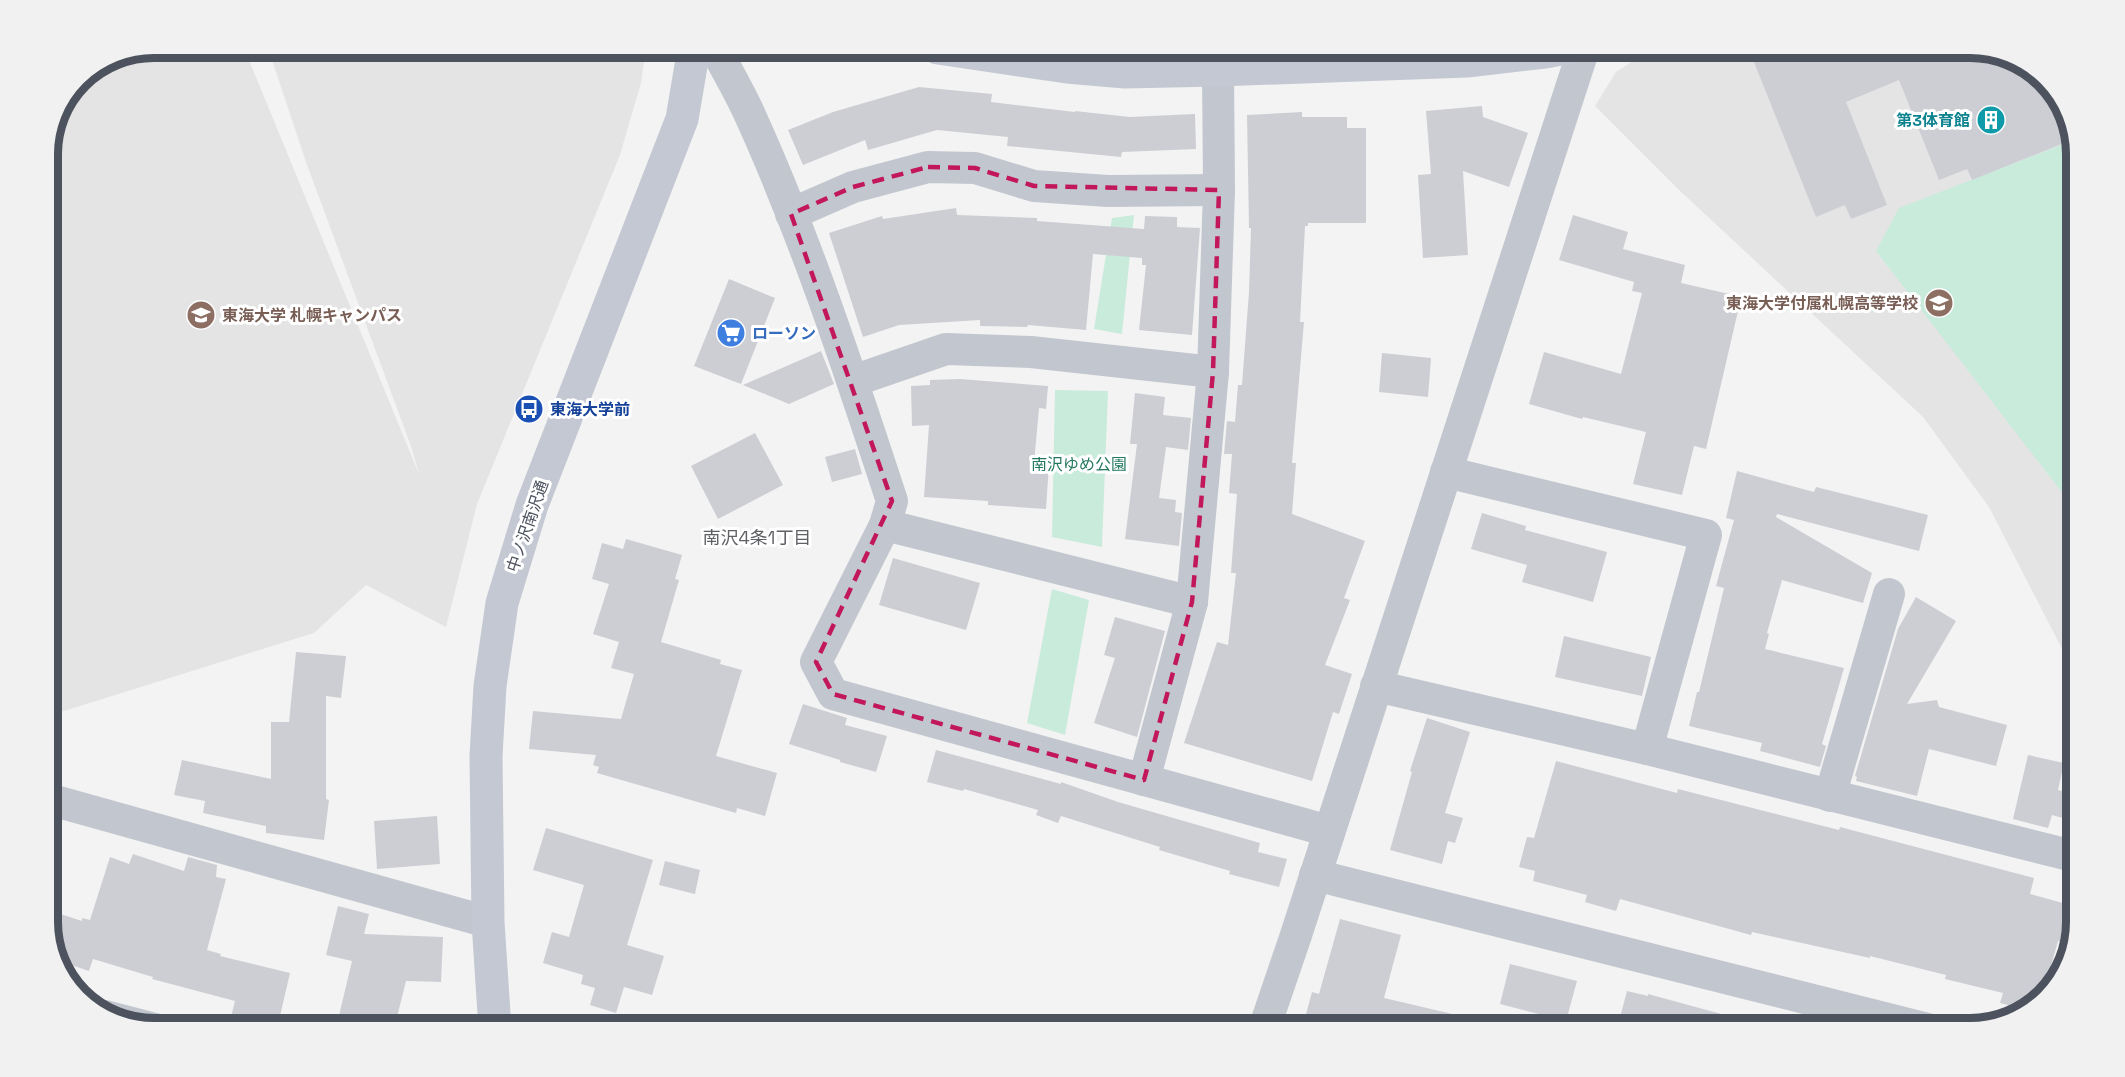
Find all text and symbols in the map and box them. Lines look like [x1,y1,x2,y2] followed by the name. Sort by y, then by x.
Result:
[1975,104,2007,136] building icon: 第3体育館
[1896,110,1970,131] place label: 第3体育館
[1923,287,1955,319] school or university icon: 東海大学付属札幌高等学校
[1726,293,1918,314] place label: 東海大学付属札幌高等学校
[185,299,217,331] school or university icon: 東海大学 札幌キャンパス
[222,305,402,326] place label: 東海大学 札幌キャンパス
[715,317,747,349] supermarket icon: ローソン
[752,323,816,344] place label: ローソン
[513,393,545,425] bus stop icon: 東海大学前
[550,399,630,420] place label: 東海大学前
[1031,454,1127,475] park label: 南沢ゆめ公園
[502,477,553,575] street label: 中ノ沢南沢通
[703,526,811,549] district label: 南沢4条1丁目

